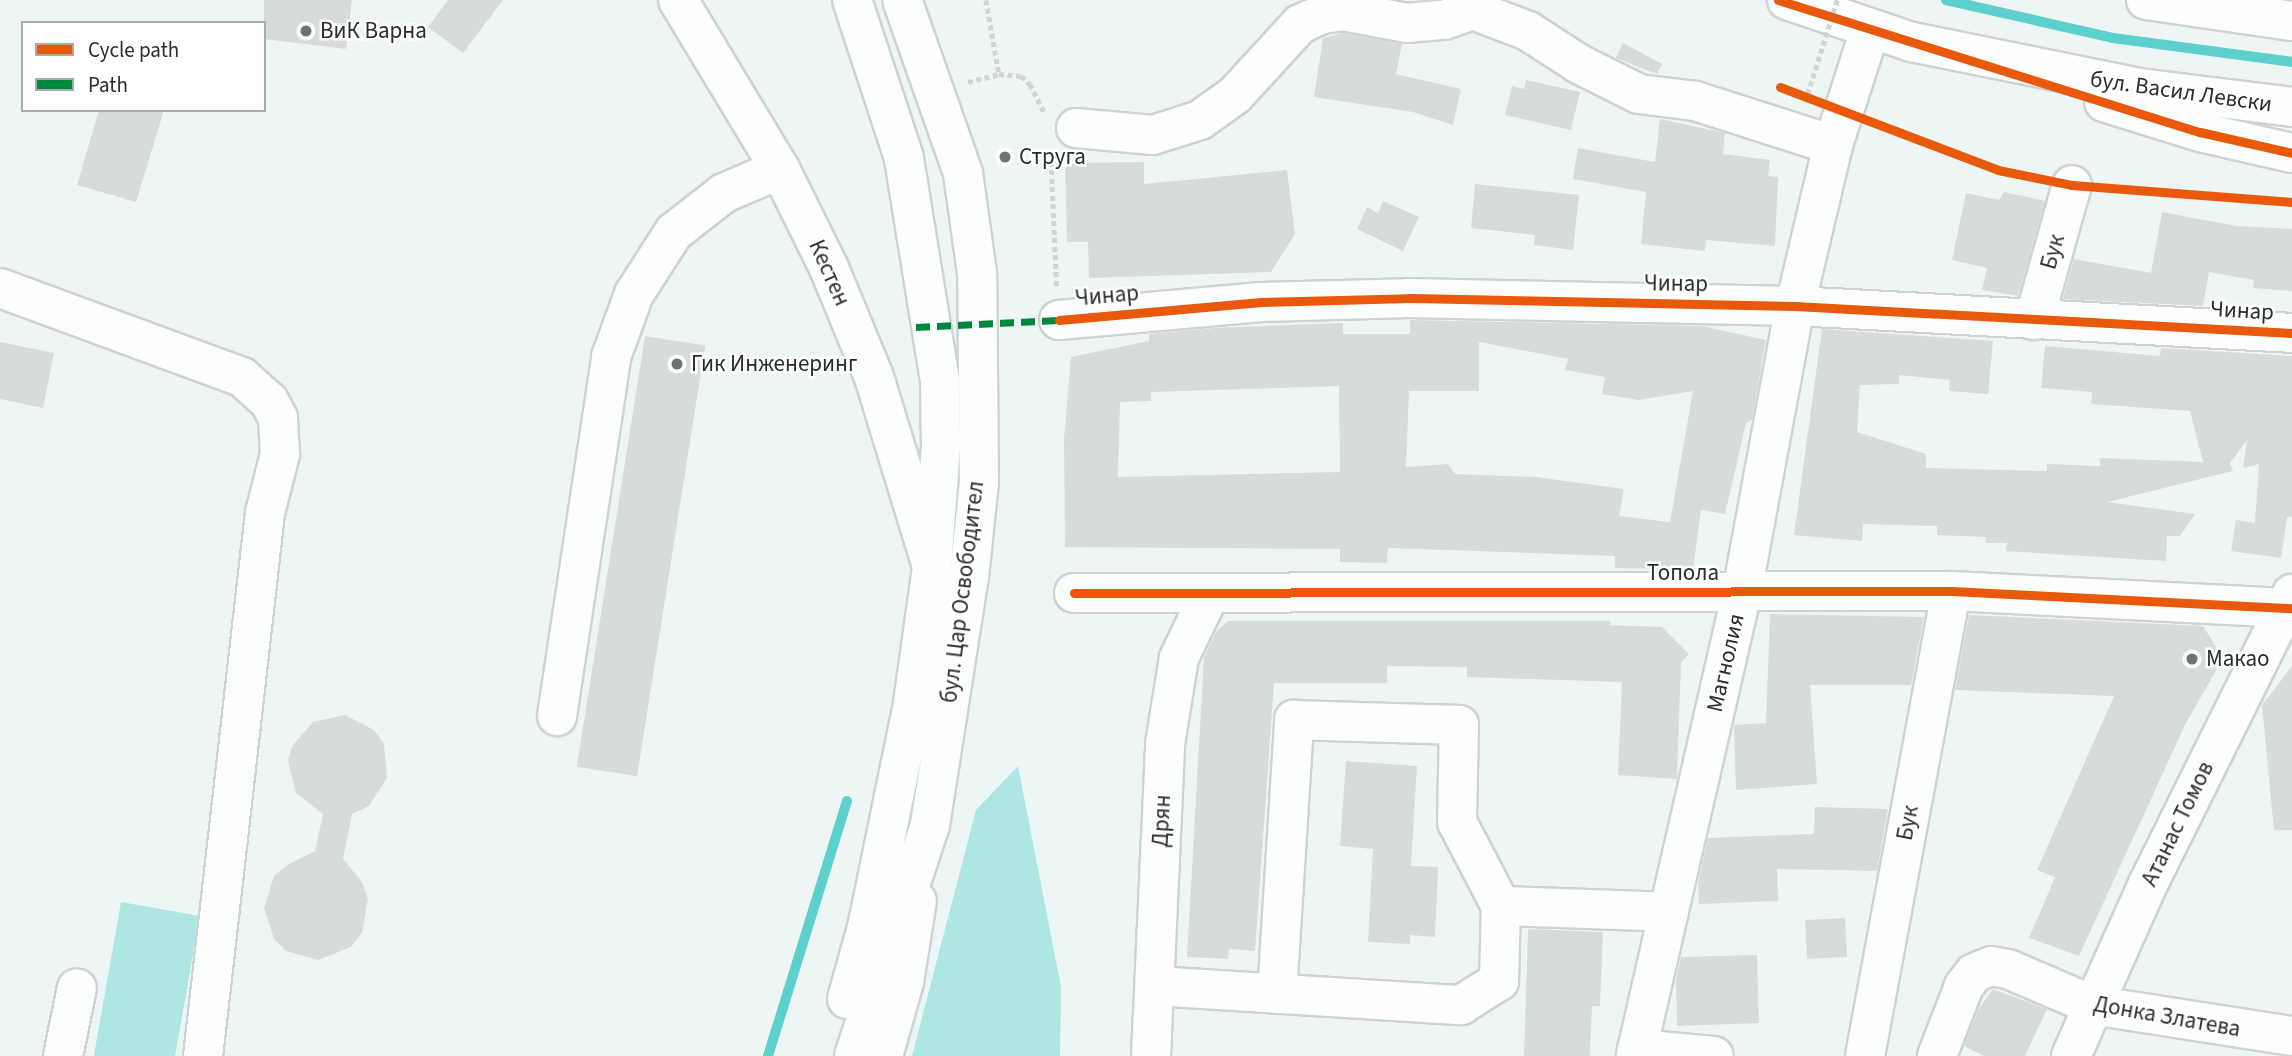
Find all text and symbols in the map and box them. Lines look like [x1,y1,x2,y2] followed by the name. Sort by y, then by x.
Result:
[320,17,427,45] place label: ВиК Варна
[21,21,266,112] legend
[298,23,314,39] marker: ВиК Варна
[88,35,179,65] text: Cycle path
[2088,66,2274,118] street label: бул. Васил Левски
[88,70,128,100] text: Path
[1019,143,1086,171] place label: Струга
[997,149,1013,165] marker: Струга
[2035,231,2071,273] street label: Бук
[802,236,856,310] street label: Кестен
[1644,270,1708,298] street label: Чинар
[1074,279,1140,313] street label: Чинар
[2209,296,2275,326] street label: Чинар
[691,350,857,378] place label: Гик Инженеринг
[669,356,685,372] marker: Гик Инженеринг
[936,479,990,705] street label: бул. Цар Освободител
[1647,559,1719,587] street label: Топола
[1701,611,1751,715] street label: Магнолия
[2206,645,2270,673] place label: Макао
[2184,651,2200,667] marker: Макао
[2136,757,2220,891] street label: Атанас Томов
[1147,794,1177,848] street label: Дрян
[1891,803,1925,843] street label: Бук
[2091,991,2243,1043] street label: Донка Златева

